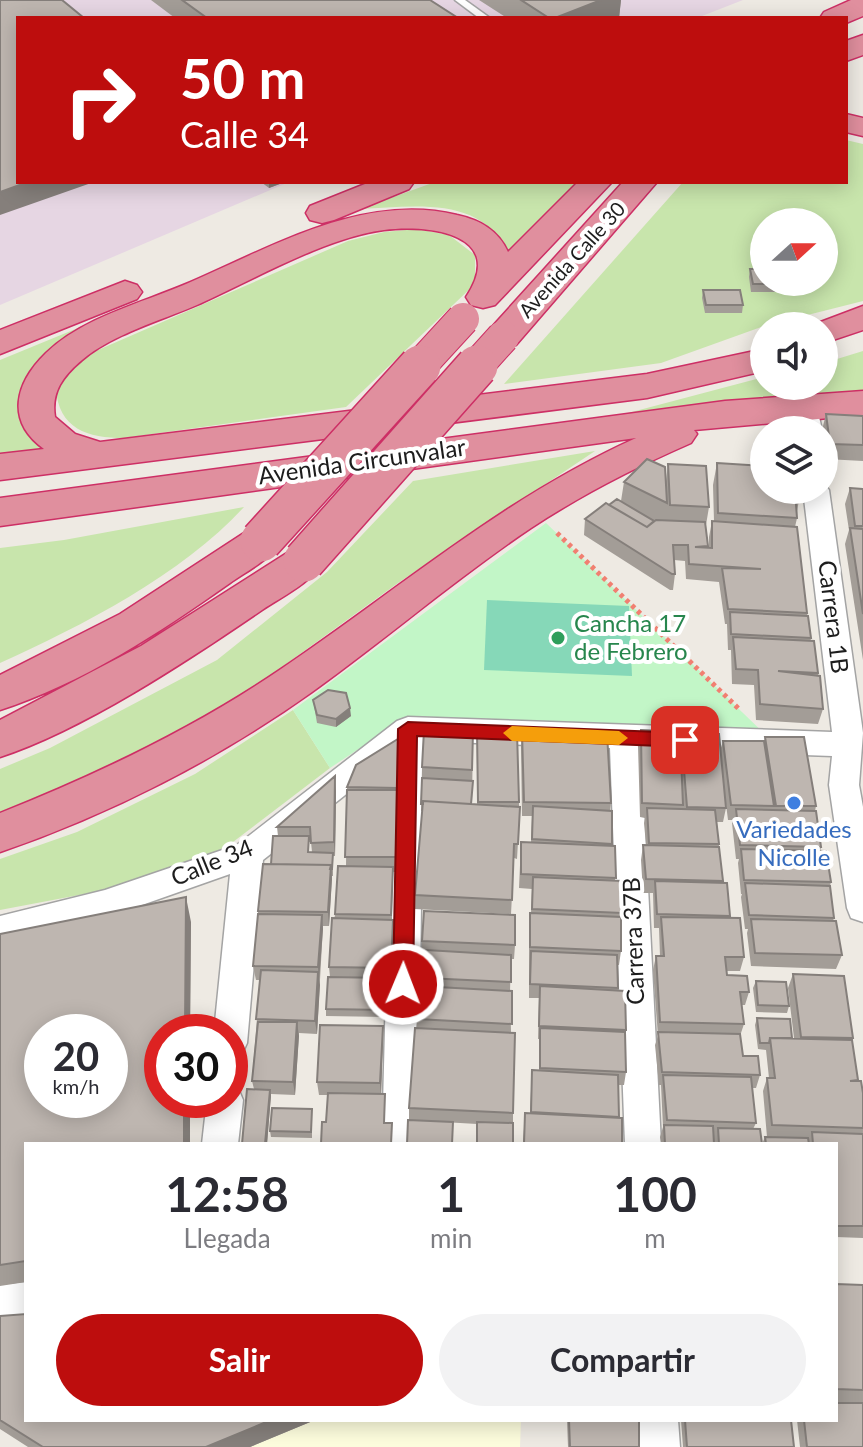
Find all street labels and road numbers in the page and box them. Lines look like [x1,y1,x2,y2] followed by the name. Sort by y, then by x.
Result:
[513,197,629,322] street label: Avenida Calle 30
[256,432,468,489] street label: Avenida Circunvalar
[813,559,856,675] street label: Carrera 1B
[166,832,257,891] street label: Calle 34
[616,877,649,1005] street label: Carrera 37B

